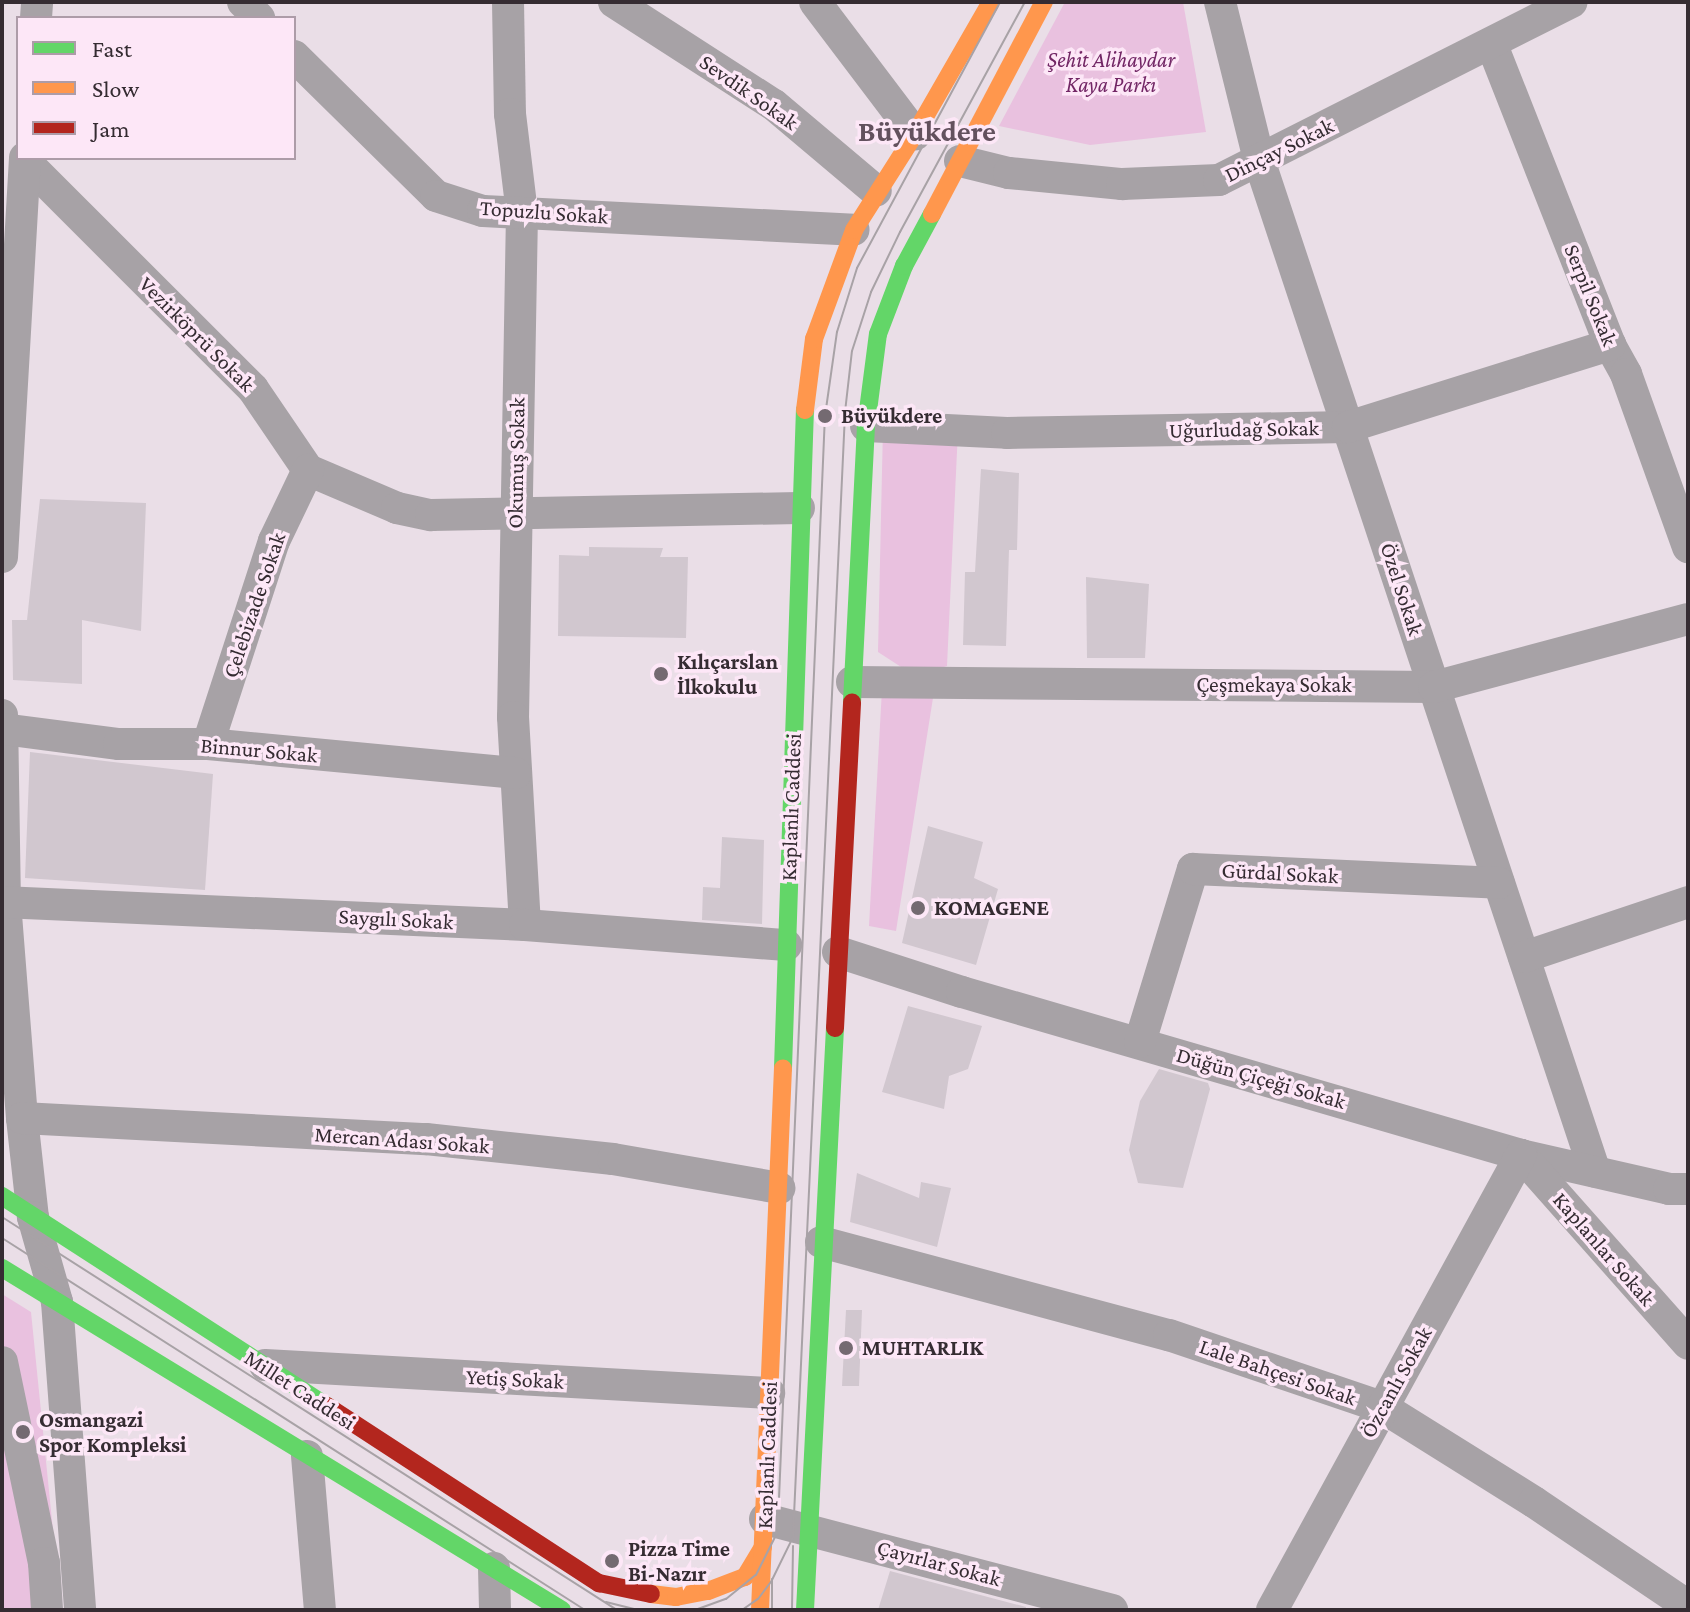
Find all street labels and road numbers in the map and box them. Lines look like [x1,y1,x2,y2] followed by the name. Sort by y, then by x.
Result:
[695,48,803,136] street label: Sevdik Sokak
[1220,112,1338,188] street label: Dinçay Sokak
[479,194,609,230] street label: Topuzlu Sokak
[1559,240,1623,350] street label: Serpil Sokak
[134,271,260,397] street label: Vezirköprü Sokak
[502,397,530,529] street label: Okumuş Sokak
[1169,414,1319,444] street label: Uğurludağ Sokak
[217,529,291,681] street label: Çelebizade Sokak
[1375,539,1429,639] street label: Özel Sokak
[1196,672,1352,698] street label: Çeşmekaya Sokak
[199,732,319,768] street label: Binnur Sokak
[775,733,807,881] street label: Kaplanlı Caddesi
[1221,857,1339,889] street label: Gürdal Sokak
[338,903,454,935] street label: Saygılı Sokak
[1173,1041,1349,1115] street label: Düğün Çiçeği Sokak
[313,1121,491,1159] street label: Mercan Adası Sokak
[1547,1187,1661,1311] street label: Kaplanlar Sokak
[1355,1322,1437,1442] street label: Özcanlı Sokak
[1196,1333,1360,1411] street label: Lale Bahçesi Sokak
[240,1344,360,1436] street label: Millet Caddesi
[465,1363,565,1395] street label: Yetiş Sokak
[751,1381,783,1529] street label: Kaplanlı Caddesi
[874,1534,1004,1592] street label: Çayırlar Sokak

